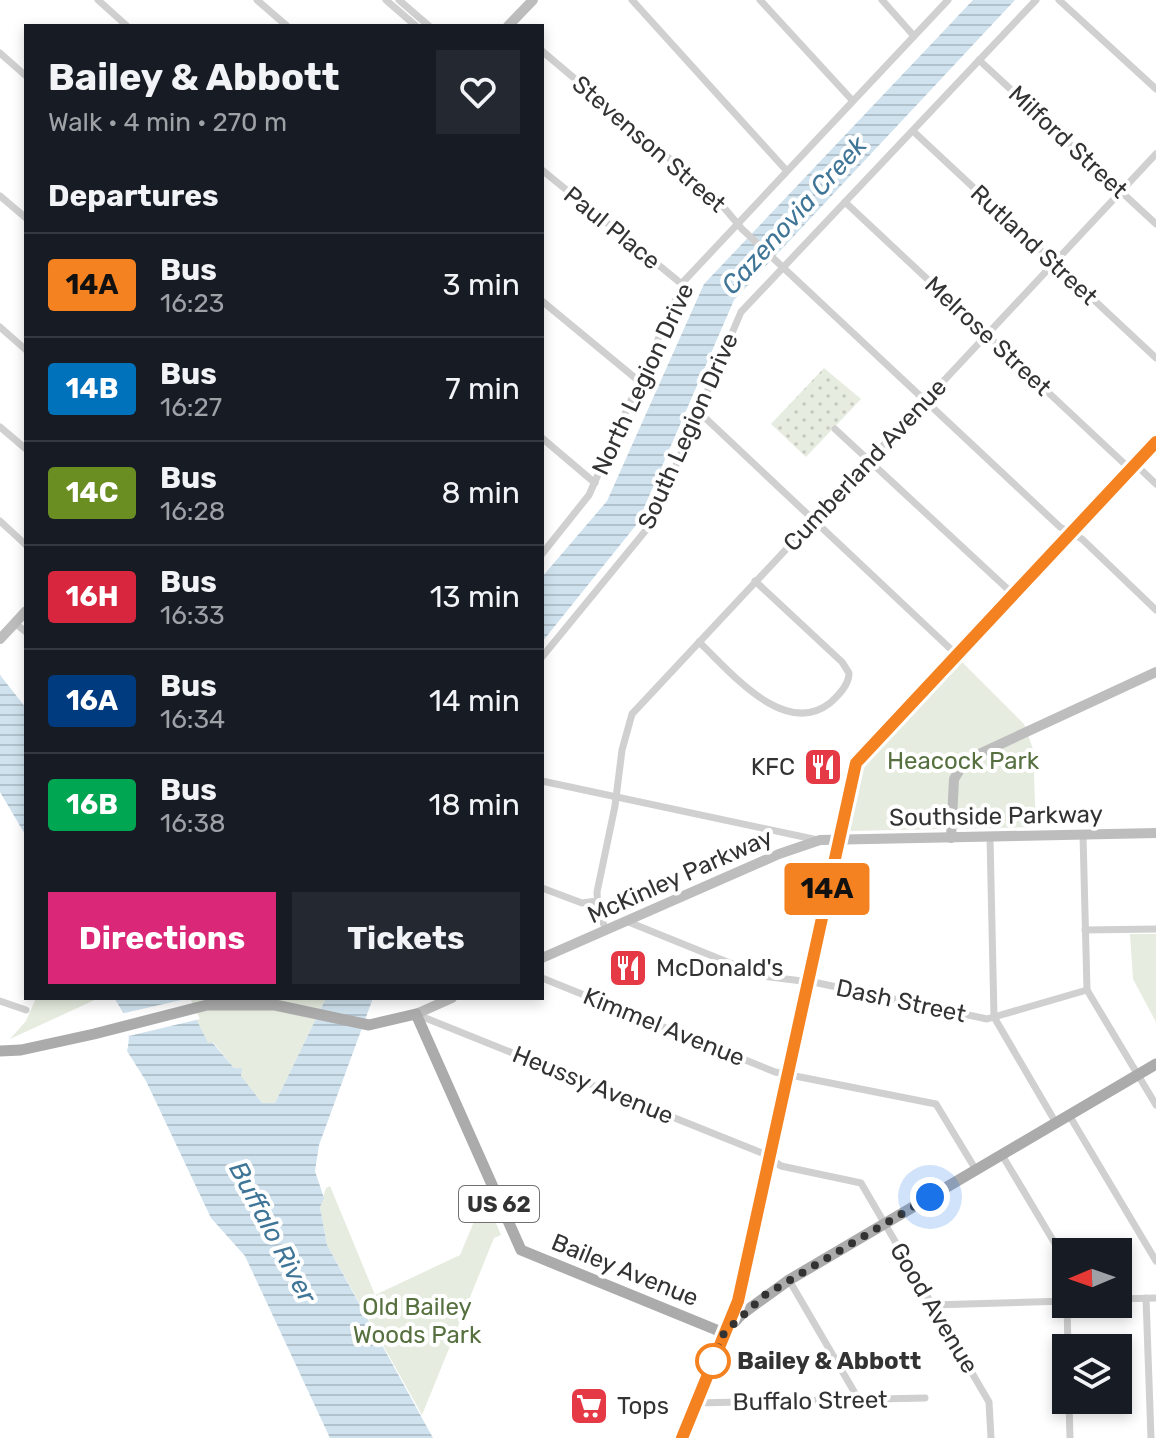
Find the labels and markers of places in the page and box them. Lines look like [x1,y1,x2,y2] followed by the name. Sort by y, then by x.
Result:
[802,746,844,788] restaurant icon: KFC
[751,753,795,781] place label: KFC
[607,947,649,989] restaurant icon: McDonald's
[656,954,783,982] place label: McDonald's
[696,1344,730,1378] marker: Bailey & Abbott
[737,1347,921,1375] place label: Bailey & Abbott
[568,1385,610,1427] supermarket icon: Tops
[617,1392,669,1420] place label: Tops

